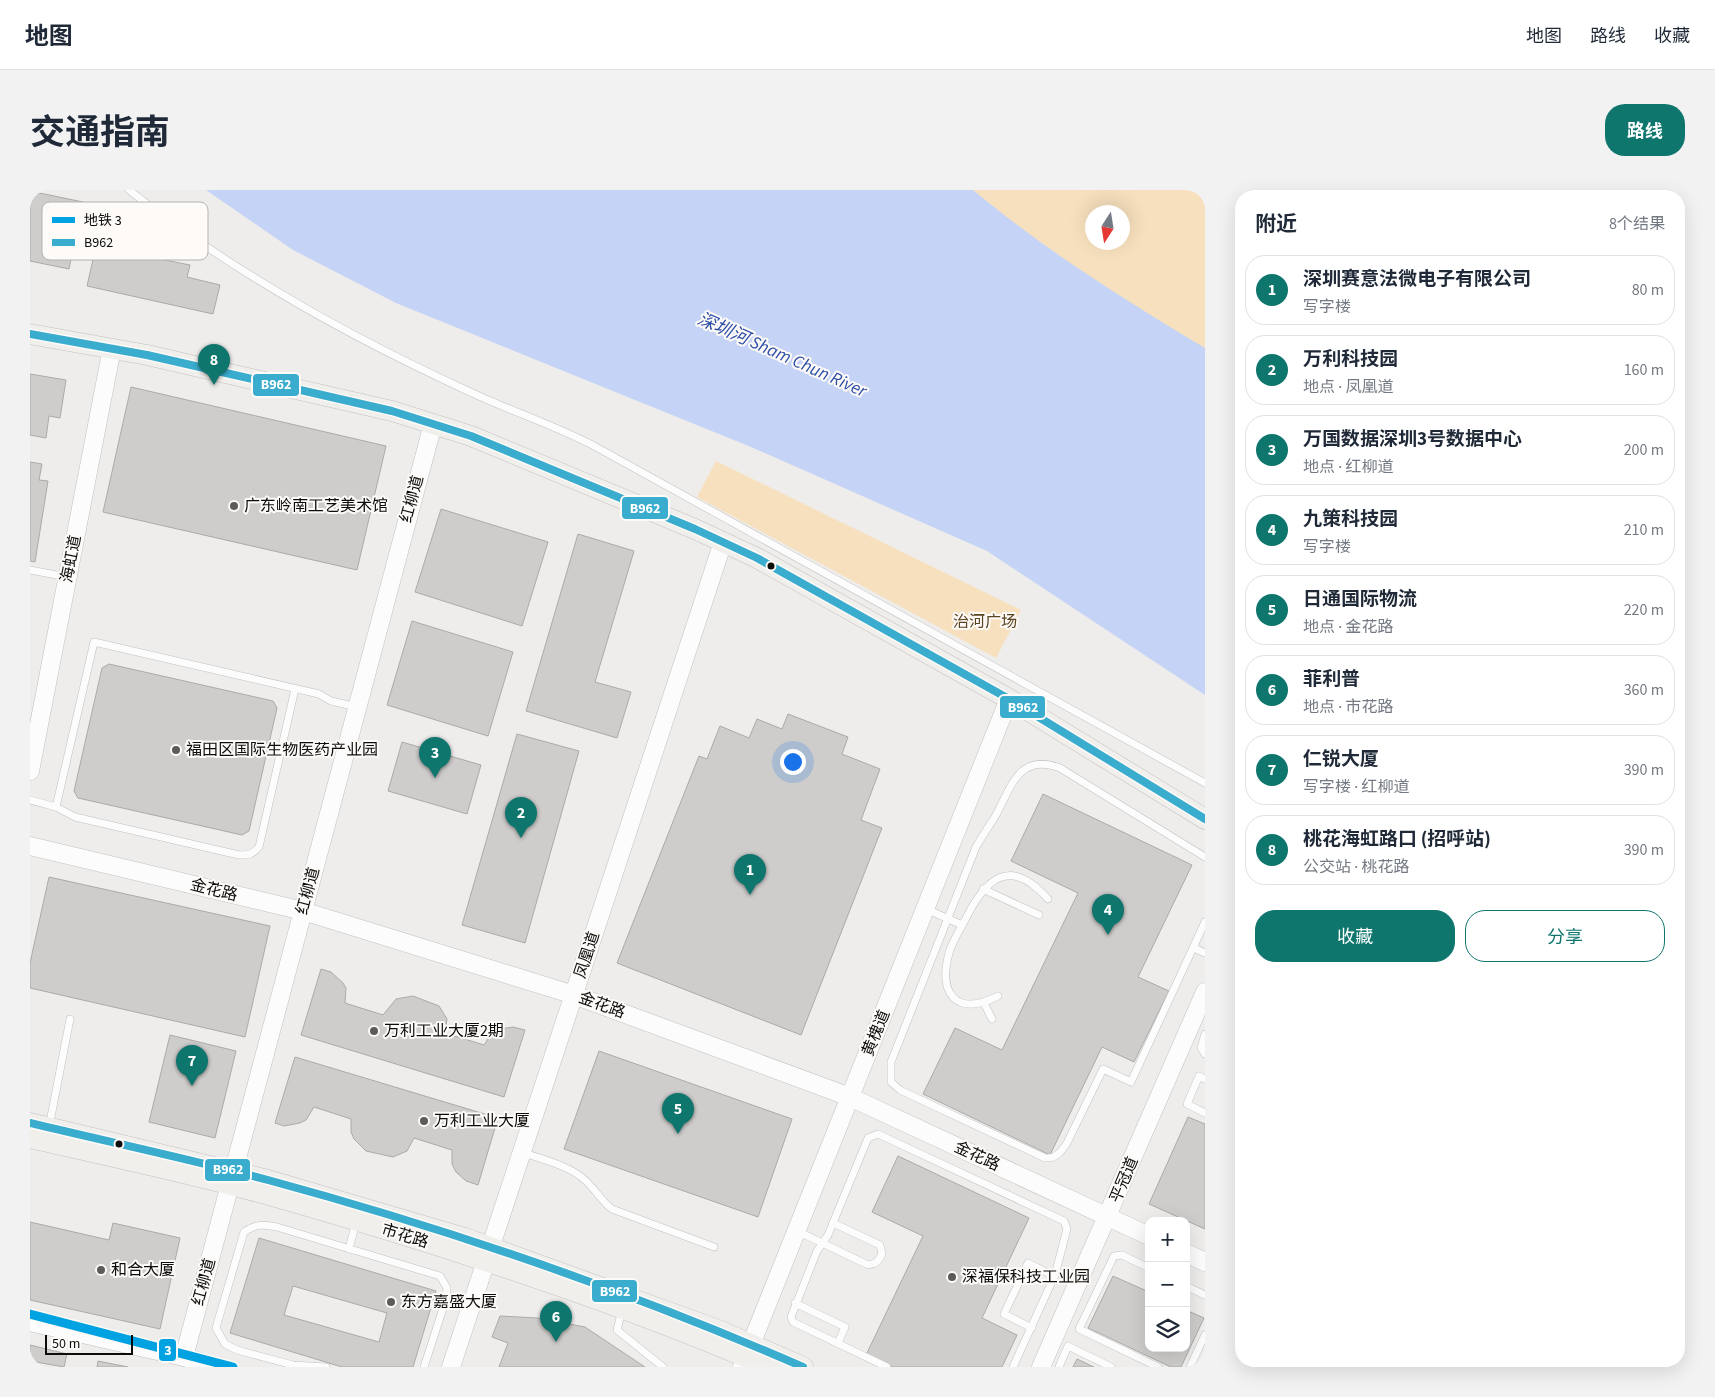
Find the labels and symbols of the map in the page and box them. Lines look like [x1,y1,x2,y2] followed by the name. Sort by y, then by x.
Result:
[42,202,208,260] legend
[1085,205,1130,250] north arrow
[84,211,122,231] text: 地铁 3
[84,233,113,253] text: B962
[694,306,871,404] water label: 深圳河 Sham Chun River
[198,344,230,385] pin: 8
[252,373,300,397] line badge: B962
[261,375,291,395] text: B962
[395,473,429,525] street label: 红柳道
[244,495,388,517] place label: 广东岭南工艺美术馆
[621,496,669,520] line badge: B962
[630,499,660,519] text: B962
[228,500,240,512] marker: 广东岭南工艺美术馆
[56,533,86,585] street label: 海虹道
[766,561,776,571] unlabelled marker
[953,611,1017,633] park label: 治河广场
[999,695,1046,719] line badge: B962
[1008,698,1038,718] text: B962
[419,737,451,778] pin: 3
[186,739,378,761] place label: 福田区国际生物医药产业园
[170,744,182,756] marker: 福田区国际生物医药产业园
[780,749,806,775] your location
[505,797,537,838] pin: 2
[734,854,766,895] pin: 1
[291,865,325,917] street label: 红柳道
[188,874,240,906] street label: 金花路
[1092,894,1124,935] pin: 4
[569,929,605,981] street label: 凤凰道
[576,986,628,1024] street label: 金花路
[857,1007,895,1059] street label: 黄槐道
[384,1020,504,1042] place label: 万利工业大厦2期
[368,1025,380,1037] marker: 万利工业大厦2期
[176,1045,208,1086] pin: 7
[662,1093,694,1134] pin: 5
[434,1110,530,1132] place label: 万利工业大厦
[418,1115,430,1127] marker: 万利工业大厦
[951,1136,1003,1176] street label: 金花路
[114,1139,124,1149] unlabelled marker
[1104,1154,1144,1206] street label: 平冠道
[204,1158,251,1182] line badge: B962
[213,1160,243,1180] text: B962
[379,1218,431,1254] street label: 市花路
[187,1256,221,1308] street label: 红柳道
[111,1259,175,1281] place label: 和合大厦
[95,1264,107,1276] marker: 和合大厦
[962,1266,1090,1288] place label: 深福保科技工业园
[946,1271,958,1283] marker: 深福保科技工业园
[591,1279,638,1303] line badge: B962
[600,1282,630,1302] text: B962
[401,1291,497,1313] place label: 东方嘉盛大厦
[385,1296,397,1308] marker: 东方嘉盛大厦
[540,1301,572,1342] pin: 6
[45,1332,132,1355] scale bar
[158,1338,177,1362] line badge: 3
[164,1341,172,1361] text: 3

